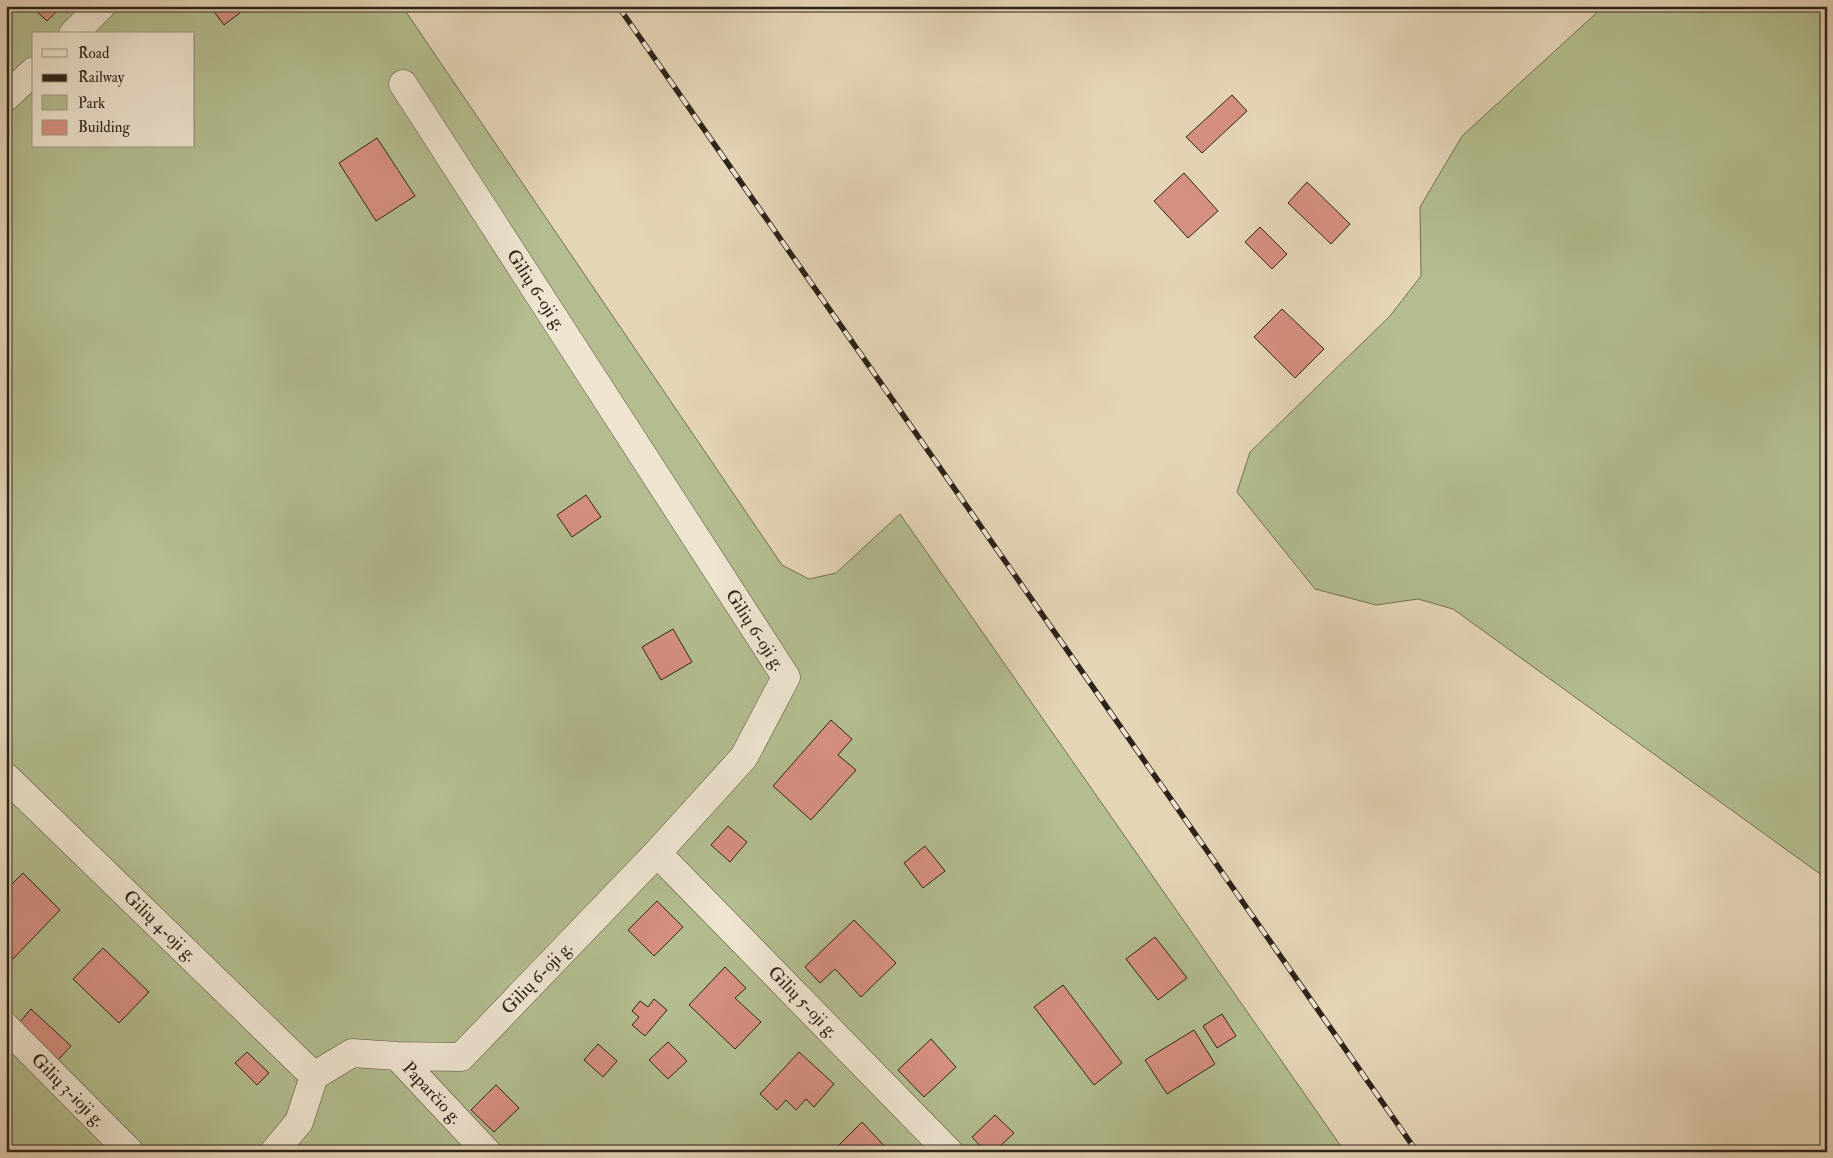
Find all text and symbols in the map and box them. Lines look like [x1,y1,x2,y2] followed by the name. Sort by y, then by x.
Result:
[32,32,195,148] legend
[78,44,110,63] text: Road
[78,68,125,87] text: Railway
[78,94,105,113] text: Park
[78,118,130,137] text: Building
[501,245,571,335] street label: Gilių 6-oji g.
[720,585,790,675] street label: Gilių 6-oji g.
[118,885,202,967] street label: Gilių 4-oji g.
[497,937,577,1019] street label: Gilių 6-oji g.
[763,961,843,1043] street label: Gilių 5-oji g.
[26,1048,110,1132] street label: Gilių 3-ioji g.
[397,1057,467,1129] street label: Paparčio g.

